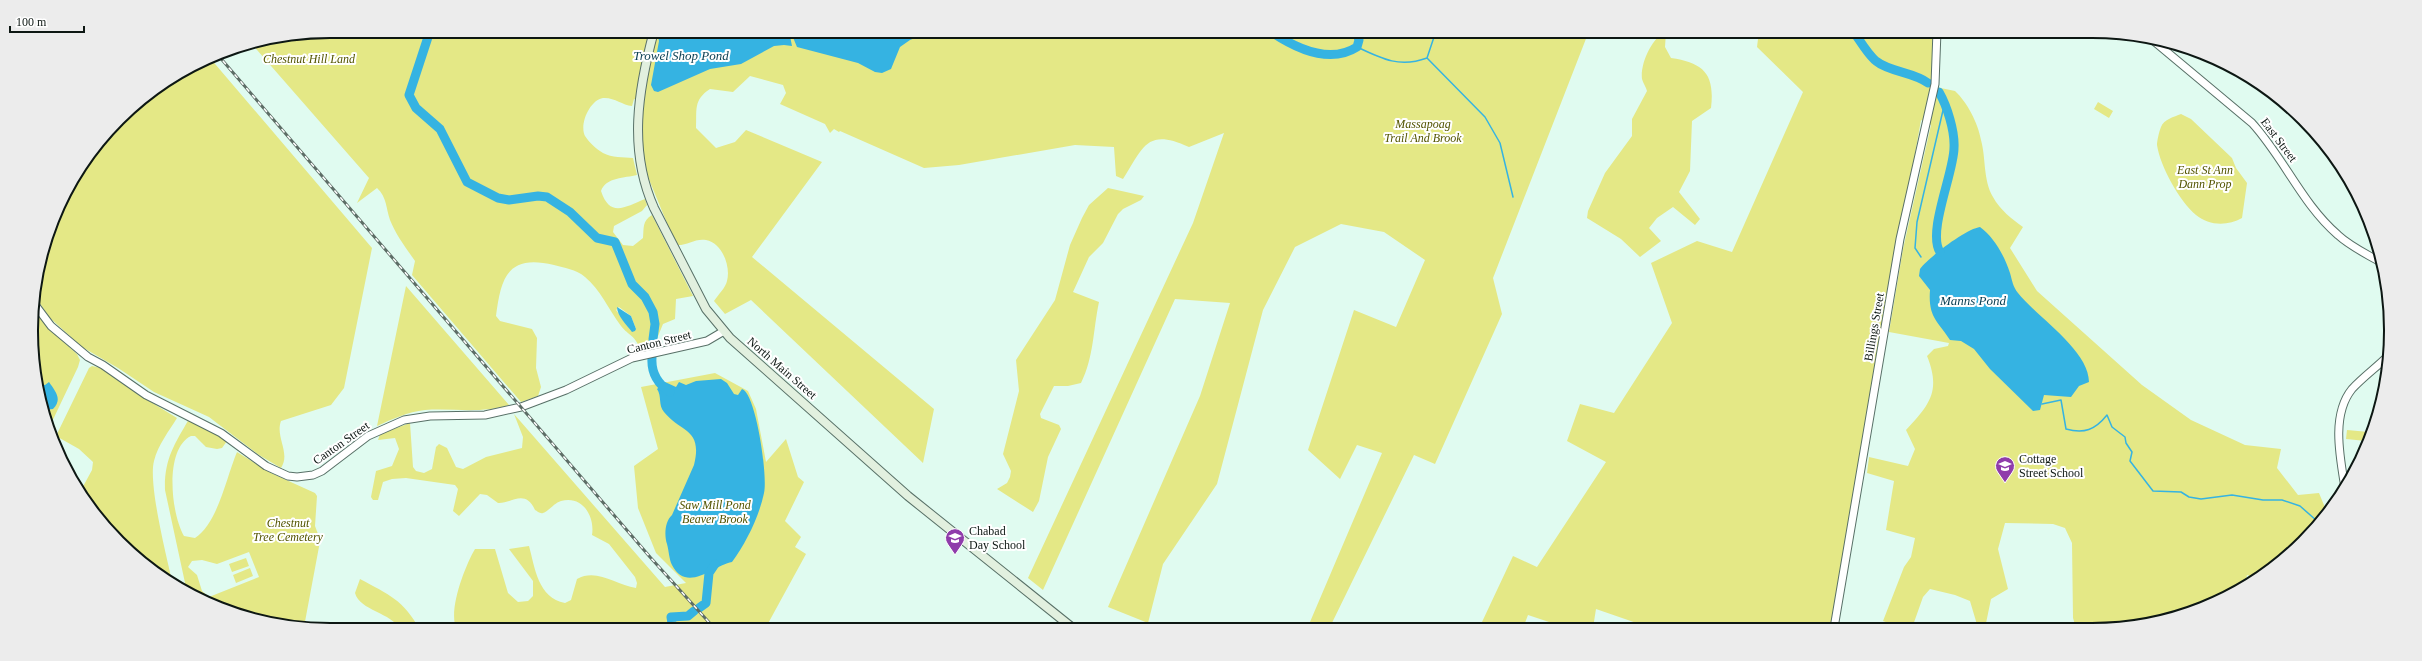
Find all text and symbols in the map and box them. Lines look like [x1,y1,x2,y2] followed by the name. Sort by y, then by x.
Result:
[10,8,84,34] scale bar
[16,15,47,29] text: 100 m
[633,48,729,63] water label: Trowel Shop Pond
[263,52,356,66] park label: Chestnut Hill Land
[2258,115,2301,165] street label: East Street
[1384,117,1462,145] park label: Massapoag Trail And Brook
[2176,163,2233,191] park label: East St Ann Dann Prop
[1861,291,1887,362] street label: Billings Street
[1939,293,2007,308] water label: Manns Pond
[625,327,693,357] street label: Canton Street
[744,334,820,402] street label: North Main Street
[310,418,372,468] street label: Canton Street
[2019,452,2084,480] place label: Cottage Street School
[1994,455,2016,483] school or university icon: Cottage Street School
[679,498,752,526] park label: Saw Mill Pond Beaver Brook
[253,516,324,544] park label: Chestnut Tree Cemetery
[969,524,1026,552] place label: Chabad Day School
[944,527,966,555] school or university icon: Chabad Day School

